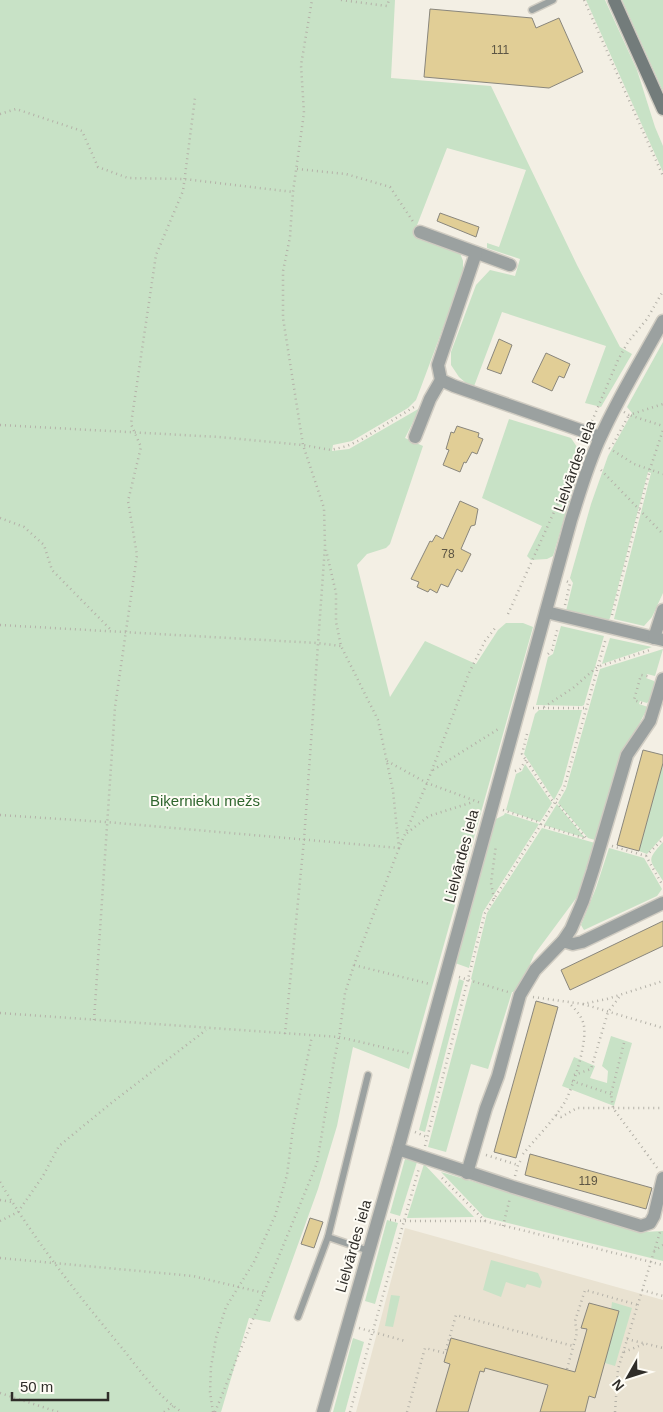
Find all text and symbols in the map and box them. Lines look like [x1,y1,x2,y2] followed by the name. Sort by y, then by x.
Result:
[491,43,509,57] house number: 111
[550,417,599,514] street label: Lielvārdes iela
[441,547,455,561] house number: 78
[150,792,260,809] park label: Biķernieku mežs
[440,807,482,905] street label: Lielvārdes iela
[578,1174,598,1188] house number: 119
[332,1197,375,1294] street label: Lielvārdes iela
[603,1352,653,1402] north arrow
[12,1370,109,1402] scale bar
[608,1376,627,1394] text: N
[20,1378,53,1395] text: 50 m

